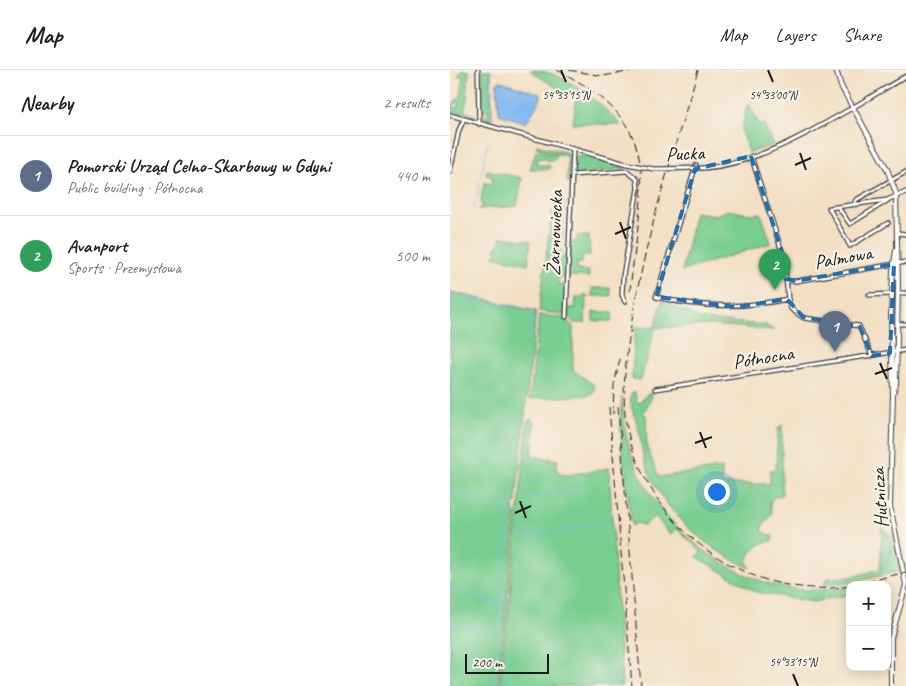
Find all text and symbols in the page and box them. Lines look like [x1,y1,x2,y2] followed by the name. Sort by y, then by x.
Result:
[25,20,62,50] text: Map
[720,24,748,46] text: Map
[776,24,815,46] text: Layers
[843,24,881,46] text: Share
[542,87,591,103] text: 54°33'15"N
[749,87,798,103] text: 54°33'00"N
[20,90,73,116] text: Nearby
[383,93,430,113] text: 2 results
[665,140,707,167] street label: Pucka
[67,154,331,178] text: Pomorski Urząd Celno-Skarbowy w Gdyni
[32,166,40,186] text: 1
[396,166,430,186] text: 440 m
[67,178,202,198] text: Public building · Północna
[541,188,569,276] street label: Żarnowiecka
[67,234,127,258] text: Avanport
[812,240,876,275] street label: Palmowa
[32,246,40,266] text: 2
[396,246,430,266] text: 500 m
[759,249,791,290] pin: 2
[67,258,181,278] text: Sports · Przemysłowa
[819,311,851,352] pin: 1
[731,340,797,375] street label: Północna
[865,465,894,529] street label: Hutnicza
[704,479,730,505] your location
[846,581,891,671] map controls
[846,581,891,626] button: +
[846,626,891,671] button: −
[465,651,549,674] scale bar
[472,654,502,671] text: 200 m
[769,654,818,670] text: 54°33'15"N

